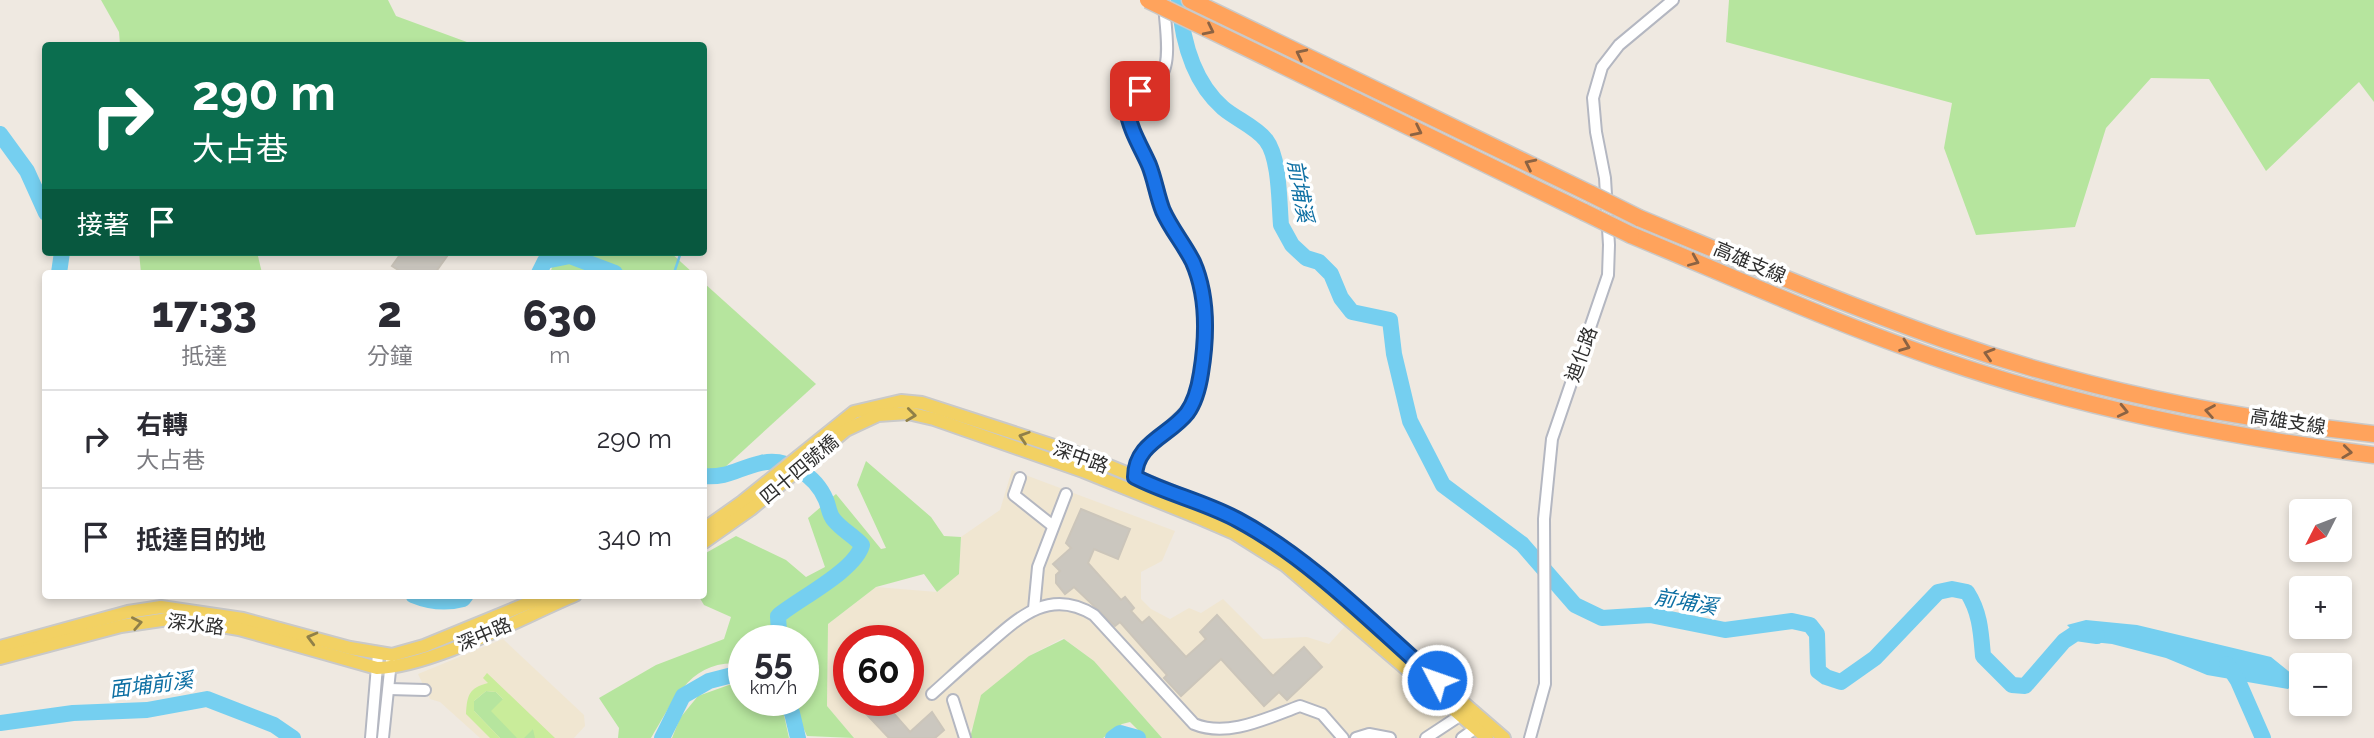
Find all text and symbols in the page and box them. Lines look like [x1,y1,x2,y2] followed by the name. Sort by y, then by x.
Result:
[1202,22,1214,36] one-way arrow
[1296,48,1308,62] one-way arrow
[1110,61,1170,121] pin
[192,64,336,121] text: 290 m
[77,70,168,161] icon: right
[1121,72,1159,110] icon: arrive
[1410,123,1422,137] one-way arrow
[192,130,288,167] text: 大占巷
[1283,158,1319,227] water label: 前埔溪
[1525,159,1537,173] one-way arrow
[143,203,181,241] icon: arrive
[77,210,129,240] text: 接著
[1711,237,1789,287] street label: 高雄支線
[1687,253,1699,267] one-way arrow
[152,288,257,337] text: 17:33
[377,288,402,337] text: 2
[522,292,597,341] text: 630
[1561,323,1601,385] street label: 迪化路
[1899,338,1911,352] one-way arrow
[549,341,570,368] text: m
[181,342,227,369] text: 抵達
[367,342,413,369] text: 分鐘
[1984,347,1996,362] one-way arrow
[2117,402,2129,417] one-way arrow
[2204,404,2215,419] one-way arrow
[2249,404,2327,438] street label: 高雄支線
[906,407,917,422] one-way arrow
[136,410,188,440] text: 右轉
[77,420,115,458] icon: right
[597,424,672,454] text: 290 m
[756,430,842,508] street label: 四十四號橋
[1019,430,1031,445] one-way arrow
[1050,437,1112,477] street label: 深中路
[2341,444,2352,459] one-way arrow
[136,446,205,473] text: 大占巷
[2289,499,2352,562] north arrow
[2289,499,2352,716] map controls
[77,518,115,556] icon: arrive
[597,522,672,552] text: 340 m
[136,525,266,555] text: 抵達目的地
[2289,576,2352,639] button: +
[1653,584,1722,620] water label: 前埔溪
[166,610,226,638] street label: 深水路
[453,613,515,655] street label: 深中路
[131,616,143,631] one-way arrow
[833,625,924,716] speed limit sign: 60
[306,631,318,646] one-way arrow
[754,641,793,682] text: 55
[1400,643,1474,717] position arrow
[2289,653,2352,716] button: −
[108,667,197,702] water label: 面埔前溪
[750,677,797,698] text: km/h

